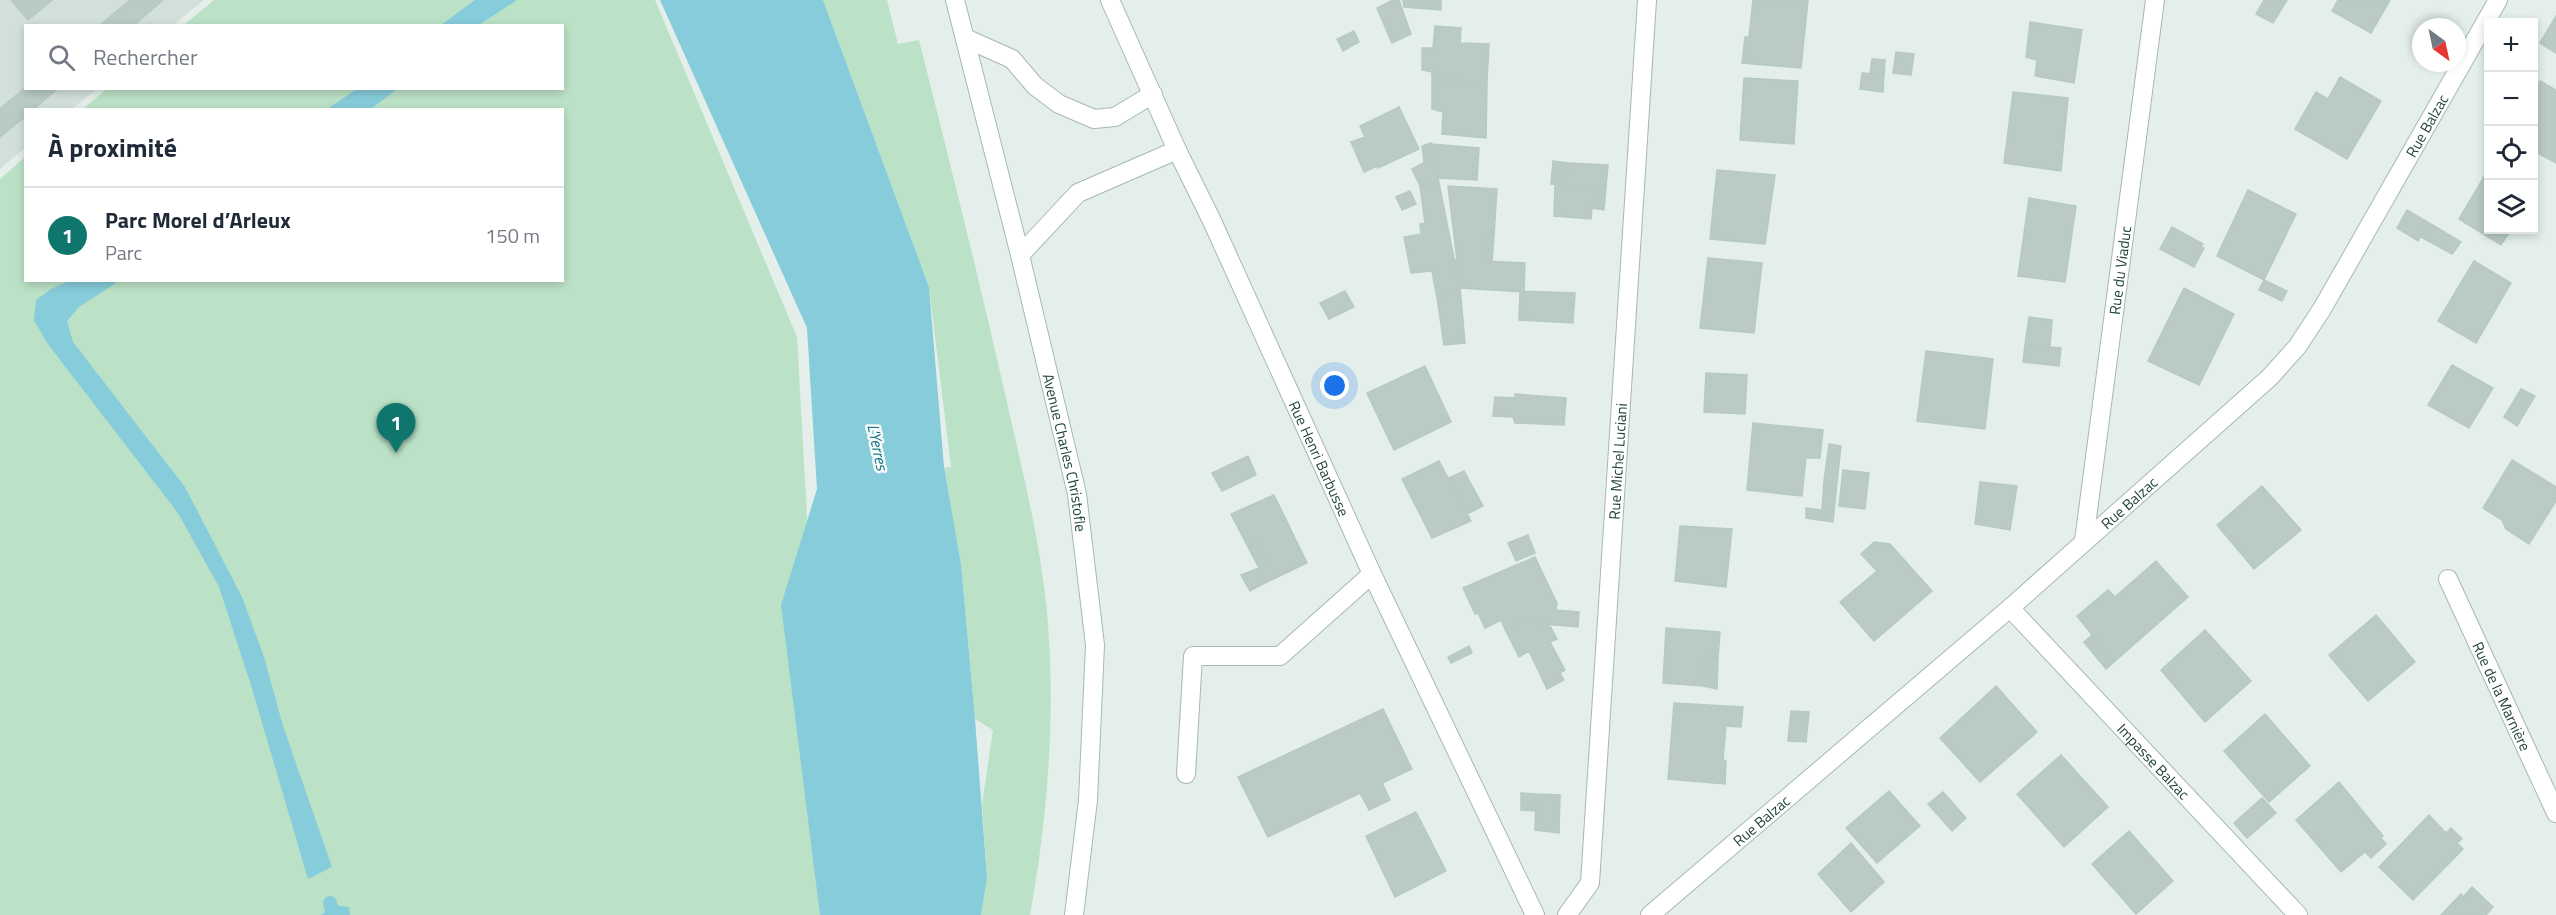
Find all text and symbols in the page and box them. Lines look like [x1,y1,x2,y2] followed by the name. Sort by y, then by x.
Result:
[2412,18,2466,72] north arrow
[2484,18,2538,234] map controls
[2484,18,2538,72] button: +
[24,24,564,90] search box
[93,40,198,74] text: Rechercher
[45,41,78,74] icon: search
[2484,72,2538,126] button: −
[2399,90,2454,161] street label: Rue Balzac
[2484,126,2538,180] button: locate
[48,128,177,167] text: À proximité
[2484,180,2538,234] button: layers
[105,203,291,237] text: Parc Morel d’Arleux
[62,220,73,251] text: 1
[485,220,540,251] text: 150 m
[2102,225,2137,316] street label: Rue du Viaduc
[105,237,142,268] text: Parc
[1037,371,1093,533] street label: Avenue Charles Christofle
[1320,371,1349,400] your location
[1283,397,1356,520] street label: Rue Henri Barbusse
[1602,402,1632,520] street label: Rue Michel Luciani
[376,404,416,453] pin: 1
[861,422,895,473] water label: L'Yerres
[2095,471,2162,534] street label: Rue Balzac
[2467,638,2537,755] street label: Rue de la Marnière
[2112,718,2195,805] street label: Impasse Balzac
[1727,789,1795,851] street label: Rue Balzac

